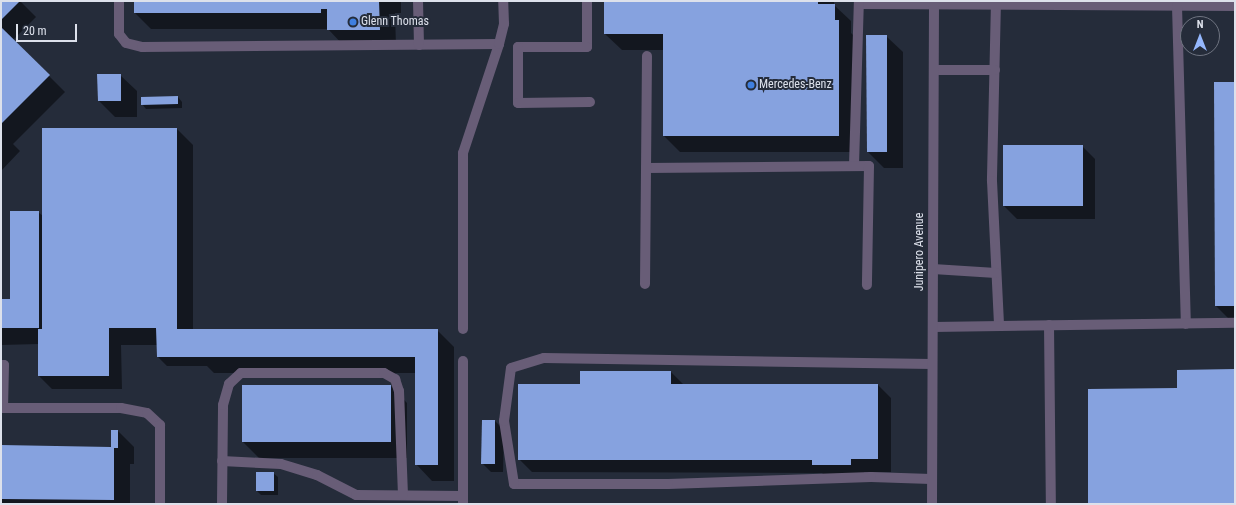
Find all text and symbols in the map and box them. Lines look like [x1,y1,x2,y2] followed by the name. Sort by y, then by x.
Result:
[361,15,429,29] place label: Glenn Thomas
[18,16,79,42] scale bar
[1180,16,1220,56] north arrow
[348,17,358,27] marker: Glenn Thomas
[1197,18,1203,31] text: N
[23,24,47,38] text: 20 m
[759,78,832,92] place label: Mercedes-Benz
[746,80,756,90] marker: Mercedes-Benz
[913,213,927,291] street label: Junipero Avenue

